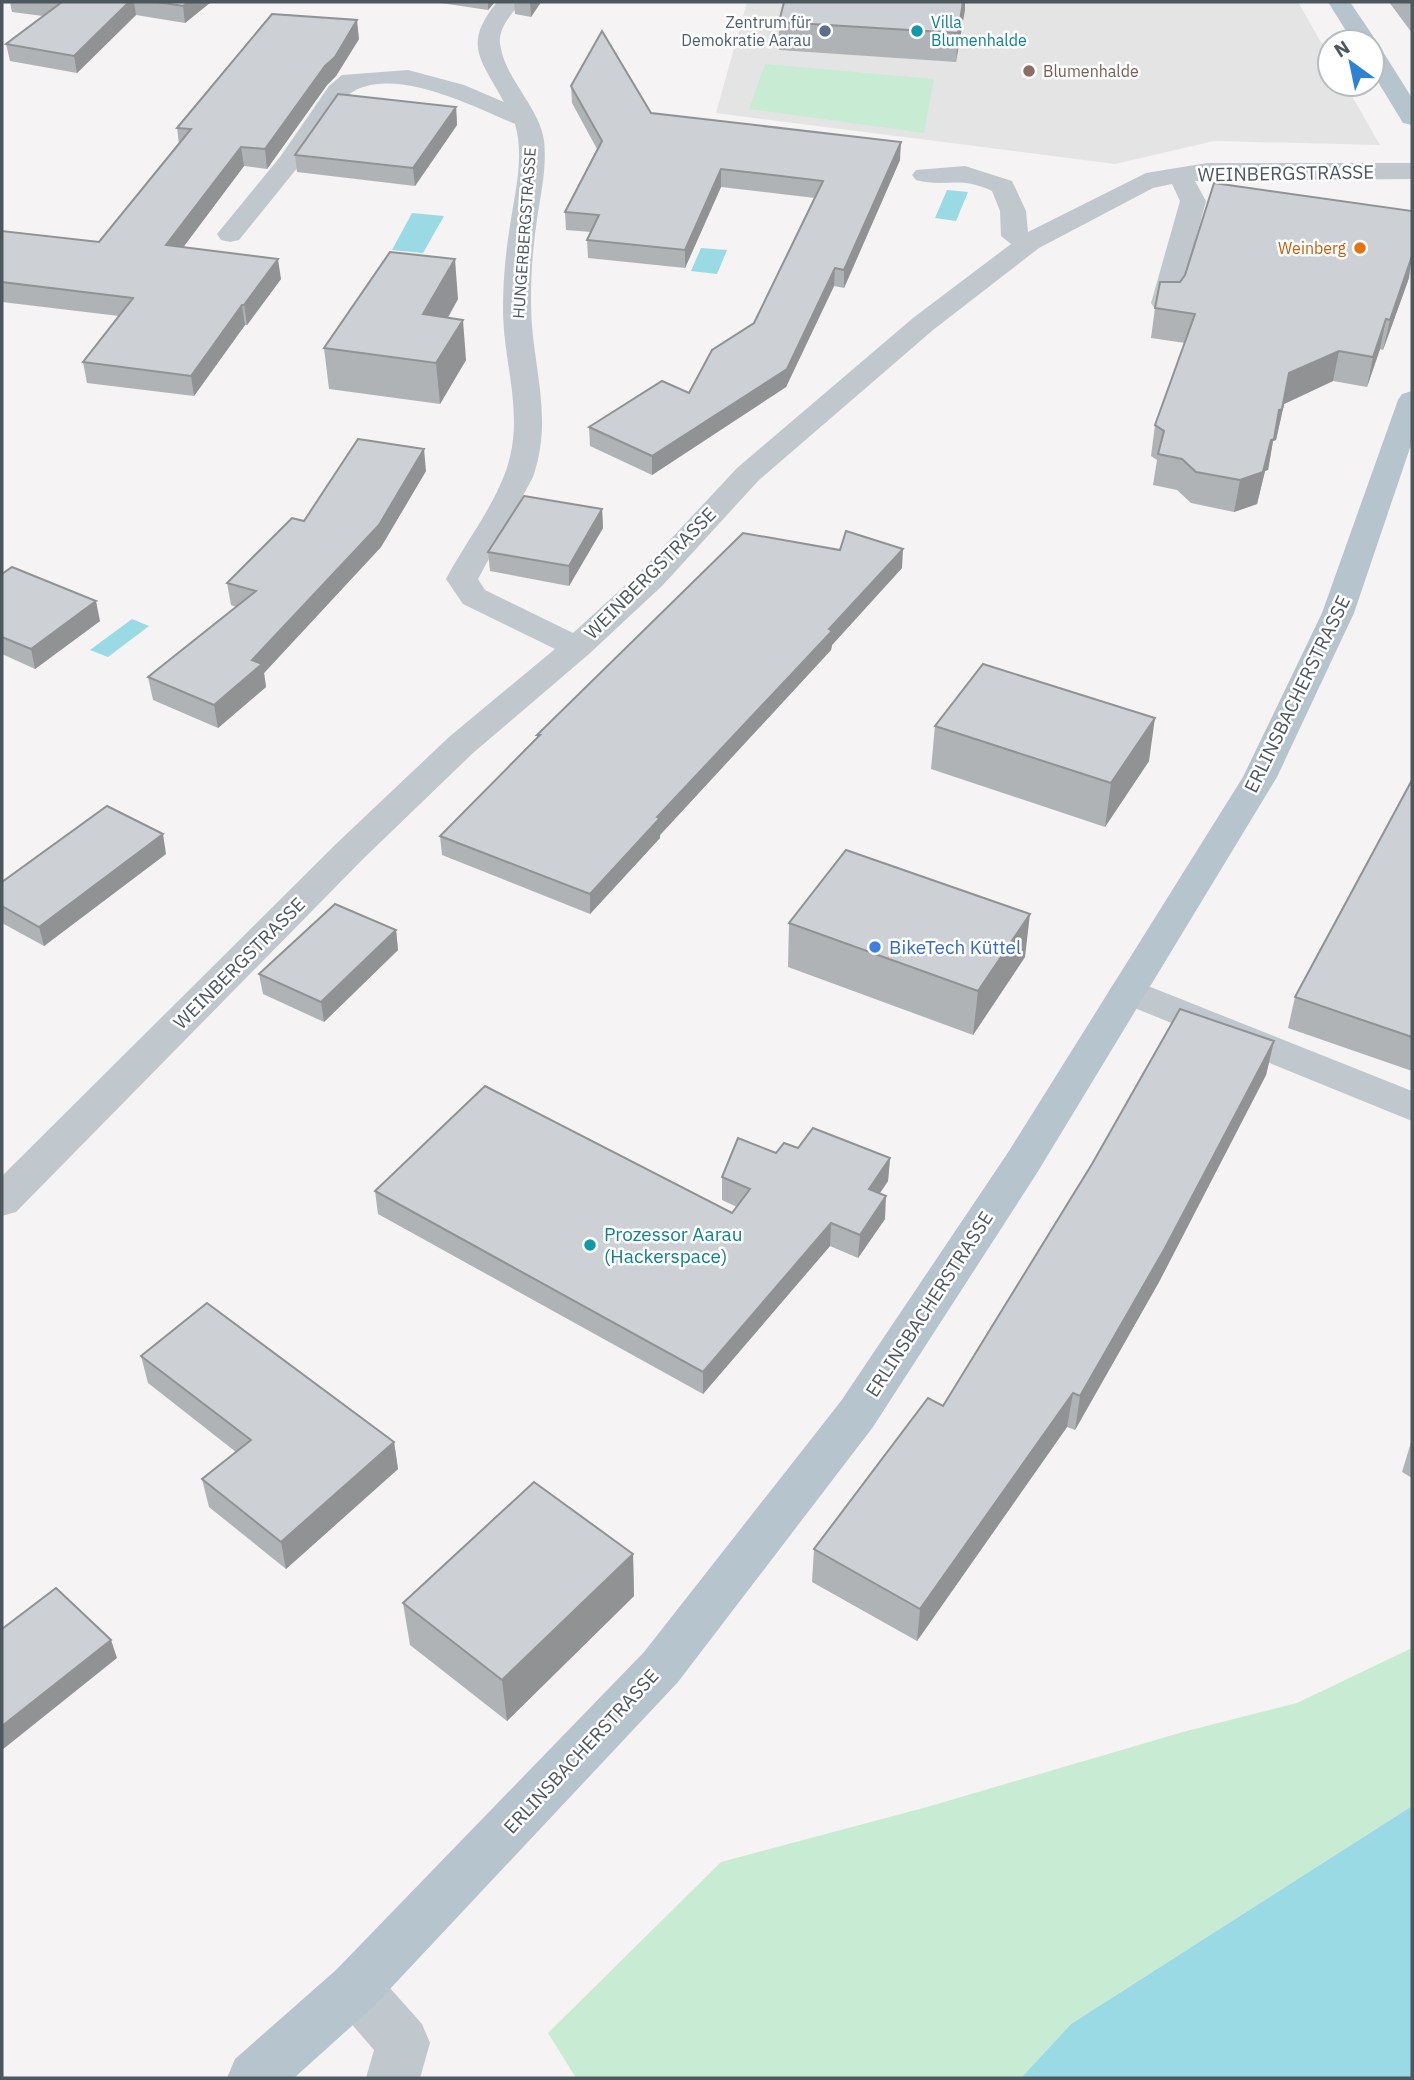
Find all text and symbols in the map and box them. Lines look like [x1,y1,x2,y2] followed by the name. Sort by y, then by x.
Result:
[681,12,811,50] place label: Zentrum für Demokratie Aarau
[931,12,1027,50] place label: Villa Blumenhalde
[817,23,833,39] marker: Zentrum für Demokratie Aarau
[909,23,925,39] marker: Villa Blumenhalde
[1316,28,1386,98] north arrow
[1329,35,1354,63] text: N
[1043,61,1139,81] place label: Blumenhalde
[1021,63,1037,79] marker: Blumenhalde
[508,147,540,319] street label: HUNGERBERGSTRASSE
[1197,159,1375,187] street label: WEINBERGSTRASSE
[1278,238,1347,258] place label: Weinberg
[1352,240,1368,256] marker: Weinberg
[579,502,721,644] street label: WEINBERGSTRASSE
[1239,592,1355,796] street label: ERLINSBACHERSTRASSE
[168,892,310,1034] street label: WEINBERGSTRASSE
[889,935,1021,959] place label: BikeTech Küttel
[867,939,883,955] marker: BikeTech Küttel
[860,1207,998,1401] street label: ERLINSBACHERSTRASSE
[604,1222,743,1268] place label: Prozessor Aarau (Hackerspace)
[582,1237,598,1253] marker: Prozessor Aarau (Hackerspace)
[498,1664,664,1838] street label: ERLINSBACHERSTRASSE

